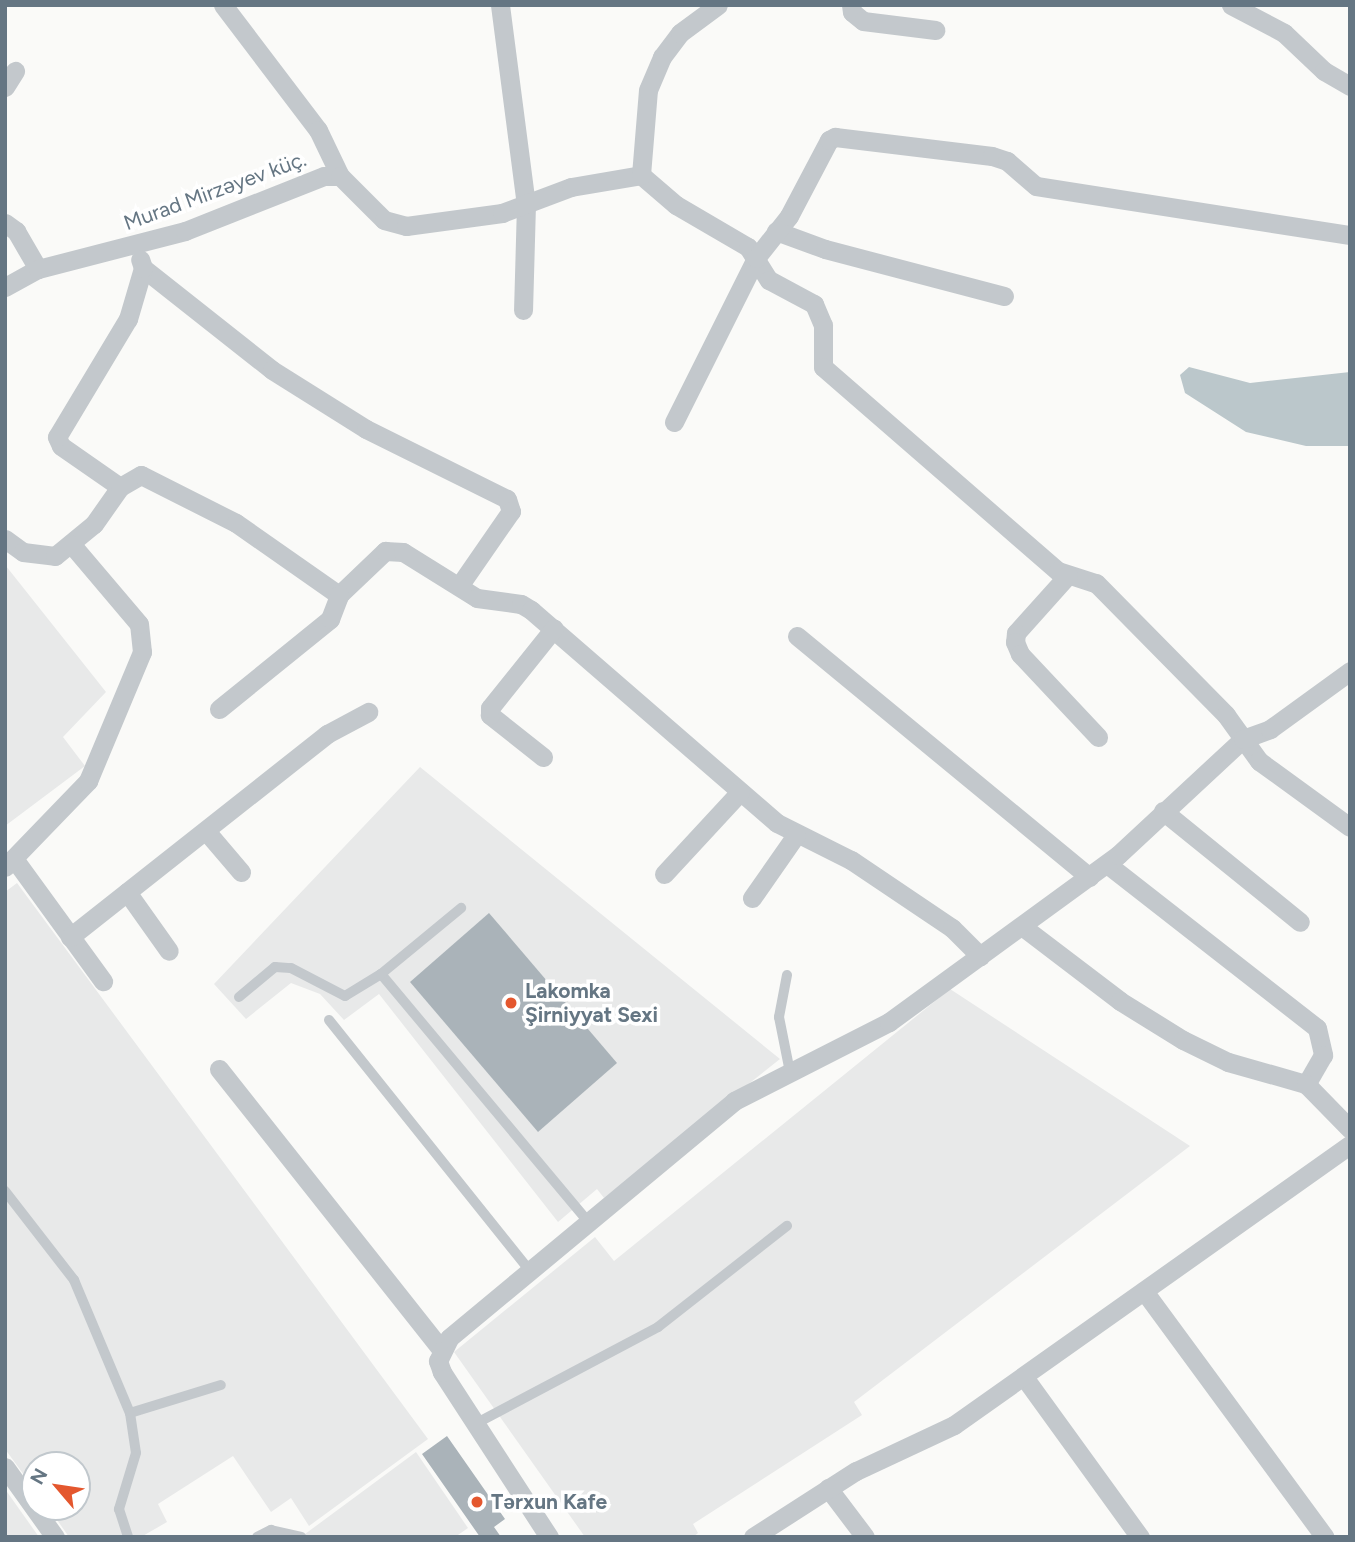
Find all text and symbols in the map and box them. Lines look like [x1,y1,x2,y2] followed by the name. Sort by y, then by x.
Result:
[120,146,310,236] street label: Murad Mirzəyev küç.
[525,978,658,1028] place label: Lakomka Şirniyyat Sexi
[503,995,519,1011] marker: Lakomka Şirniyyat Sexi
[21,1451,91,1521] north arrow
[25,1465,53,1489] text: N
[491,1489,607,1515] place label: Tərxun Kafe
[469,1494,485,1510] marker: Tərxun Kafe

